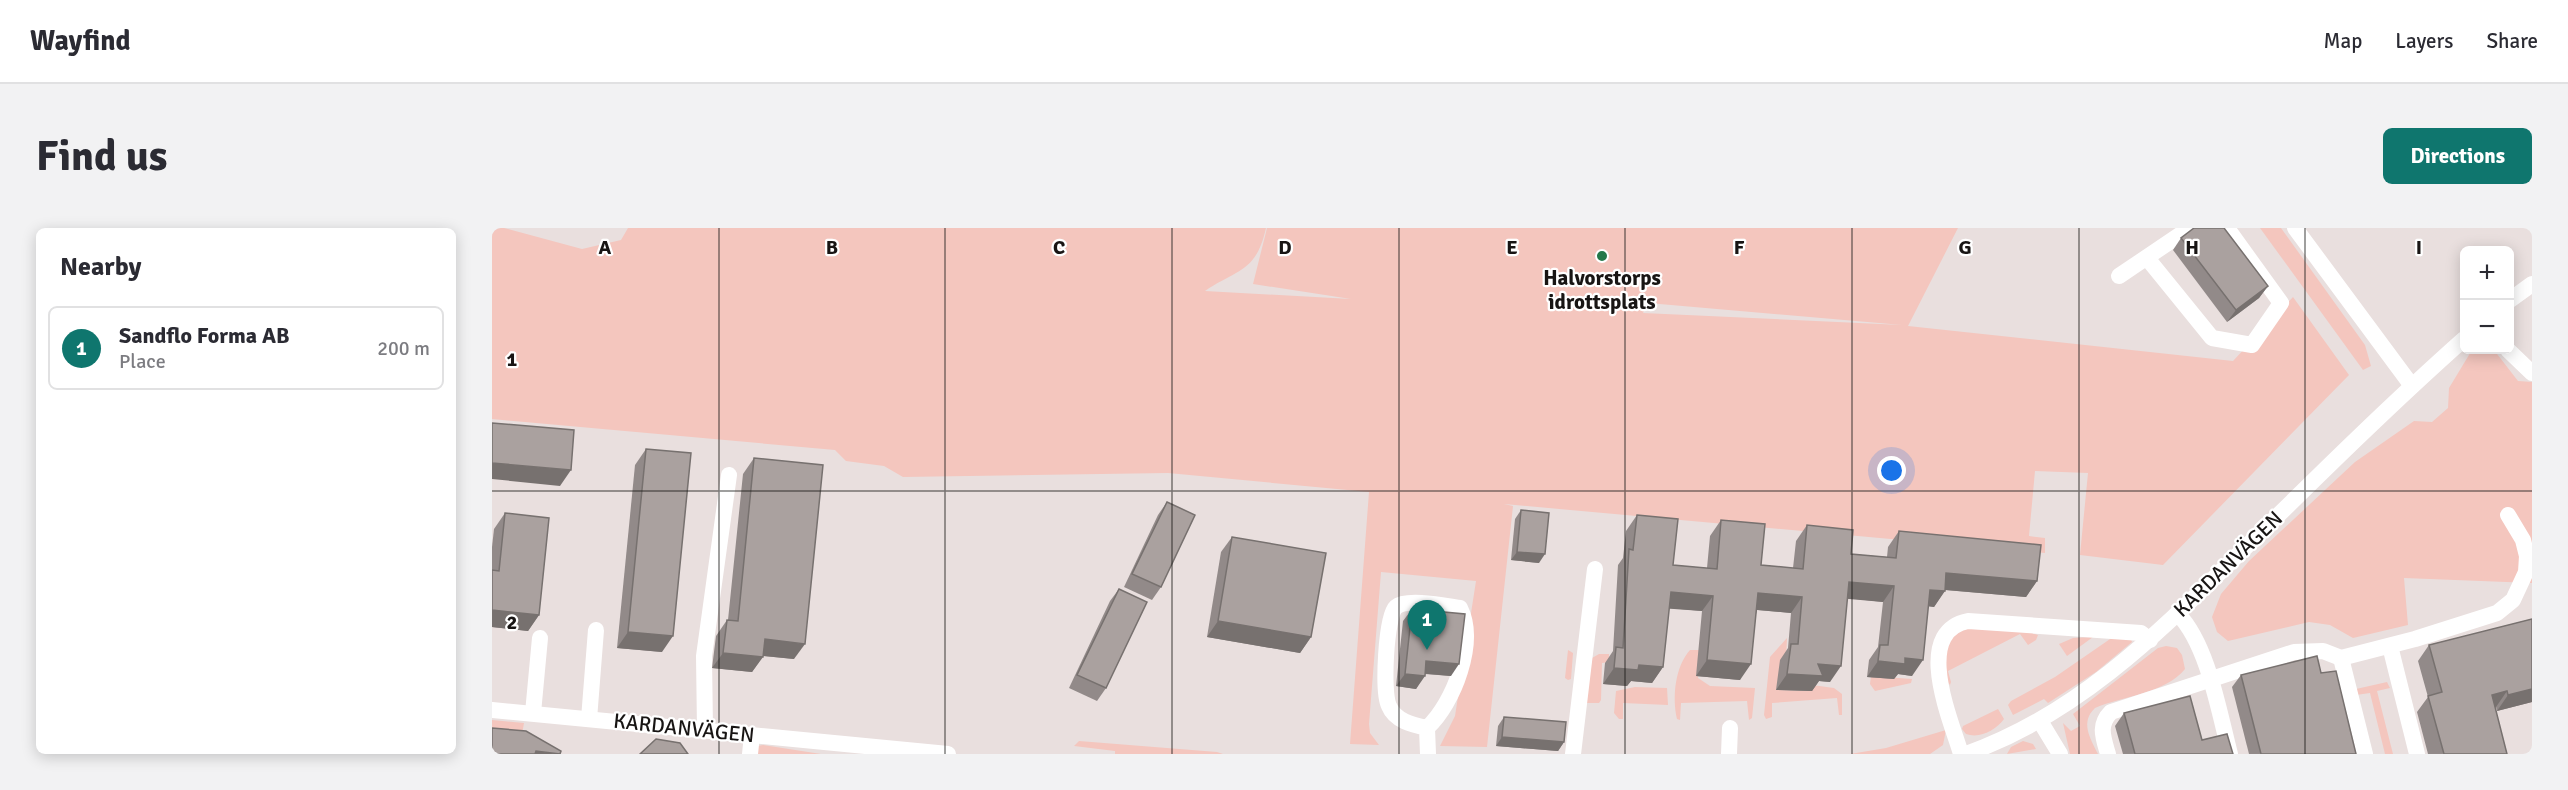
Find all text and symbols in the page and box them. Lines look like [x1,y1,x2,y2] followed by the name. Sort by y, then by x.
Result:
[30,24,131,58] text: Wayfind
[2324,28,2362,54] text: Map
[2395,28,2453,54] text: Layers
[2486,28,2538,54] text: Share
[2383,128,2532,184] button: Directions
[36,131,167,182] text: Find us
[599,235,612,260] text: A
[826,235,838,260] text: B
[1053,235,1065,260] text: C
[1278,235,1292,260] text: D
[1506,235,1518,260] text: E
[1734,235,1745,260] text: F
[1958,235,1972,260] text: G
[2185,235,2199,260] text: H
[2416,235,2422,260] text: I
[2460,246,2514,354] map controls
[2460,246,2514,300] button: +
[1595,249,1609,263] marker: Halvorstorps idrottsplats
[60,251,141,283] text: Nearby
[1543,265,1661,315] place label: Halvorstorps idrottsplats
[2460,300,2514,354] button: −
[119,322,289,349] text: Sandflo Forma AB
[76,336,87,361] text: 1
[377,336,430,361] text: 200 m
[507,347,518,372] text: 1
[119,349,166,374] text: Place
[1877,456,1906,485] your location
[2168,505,2288,623] street label: KARDANVÄGEN
[1408,600,1446,650] pin: 1
[507,610,517,635] text: 2
[612,708,756,748] street label: KARDANVÄGEN

